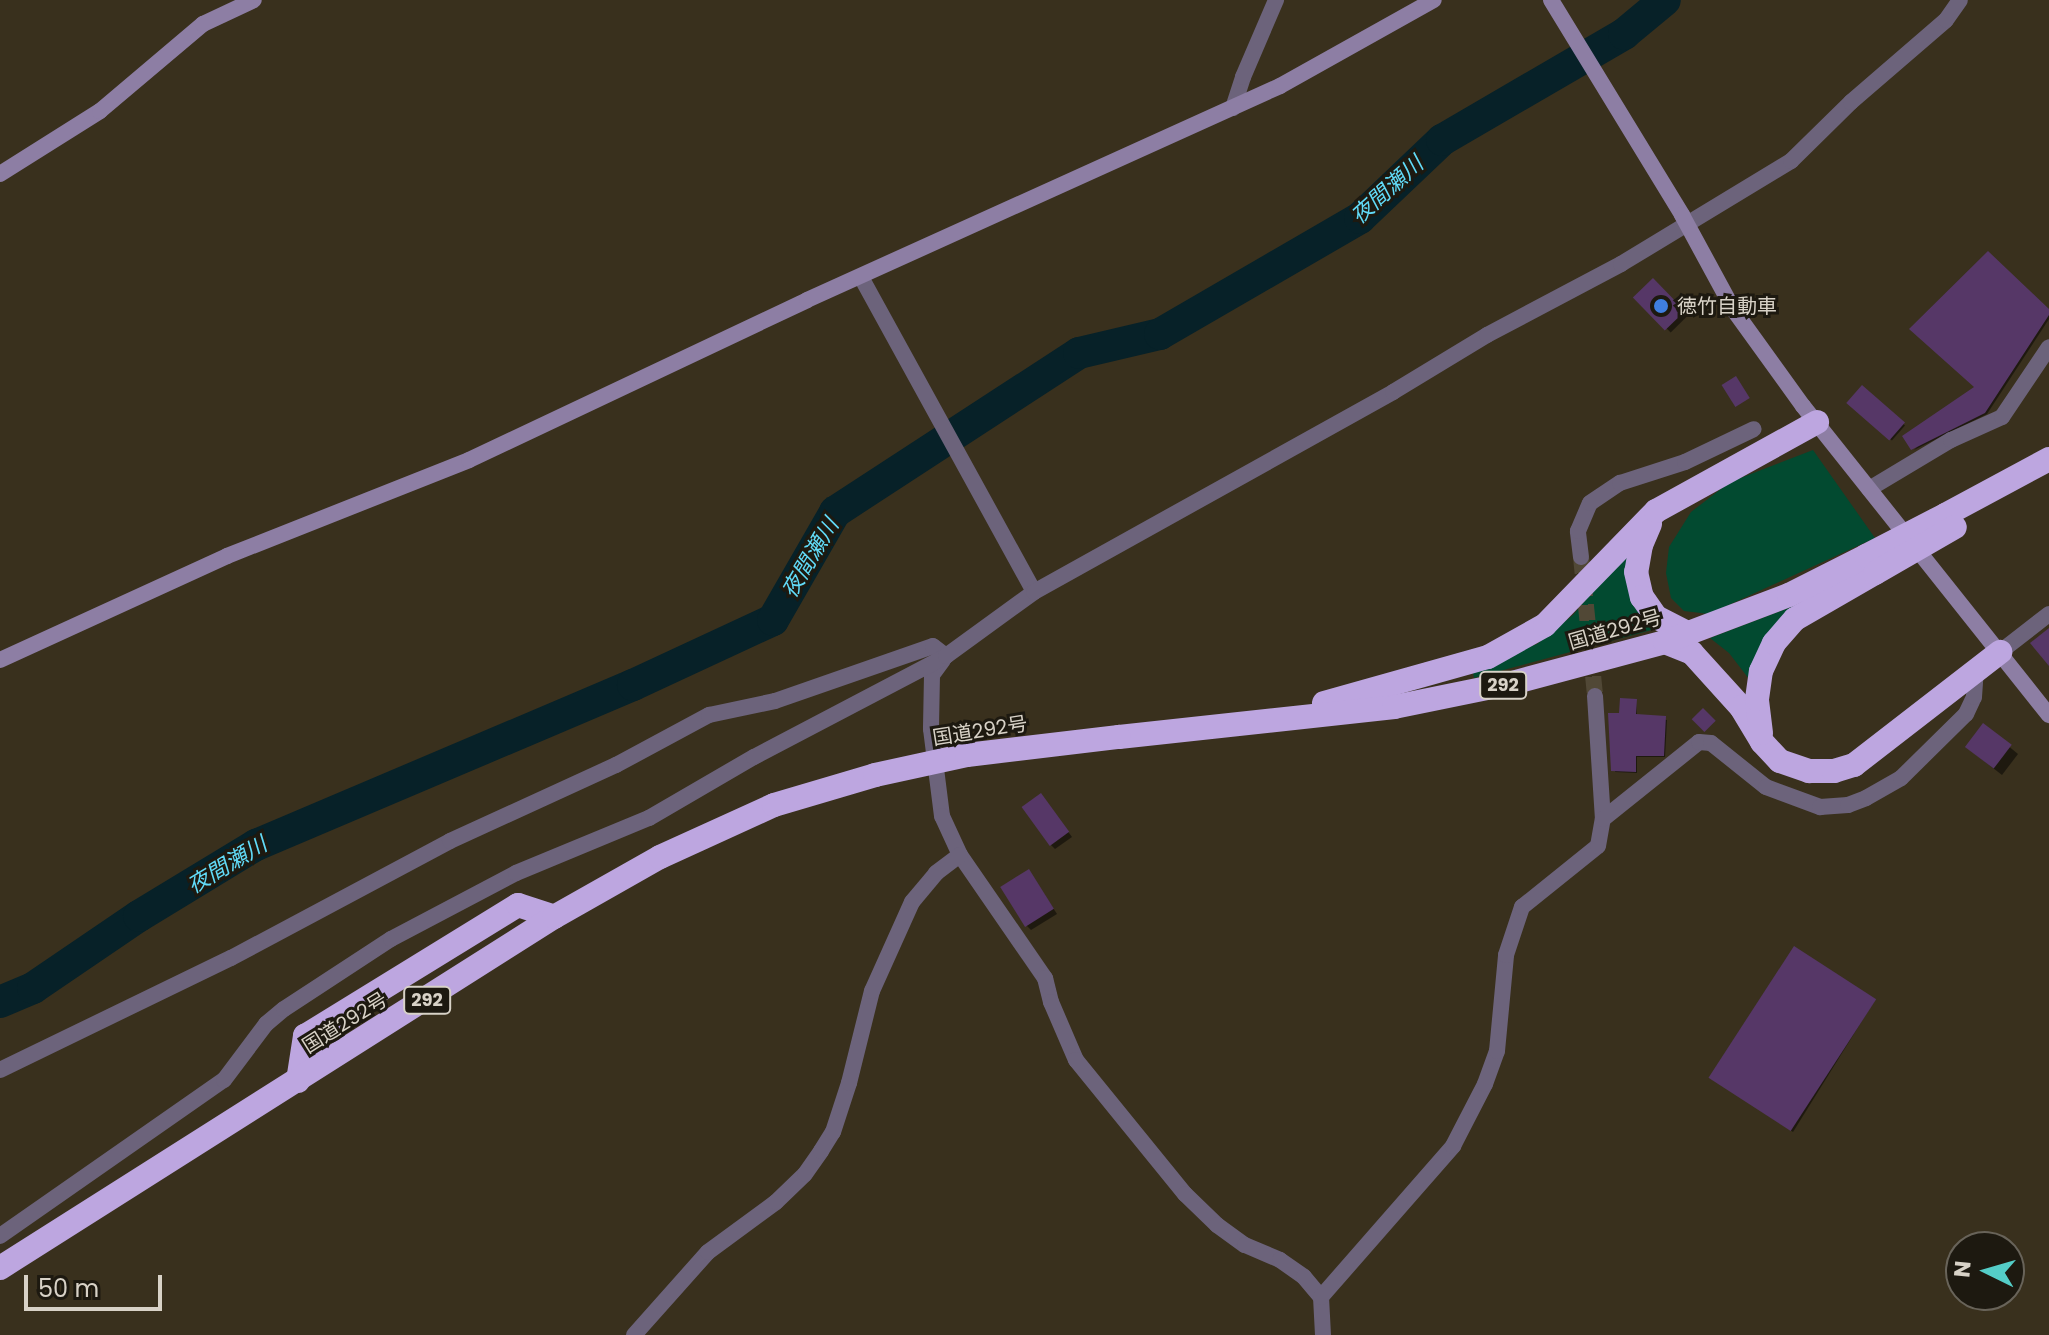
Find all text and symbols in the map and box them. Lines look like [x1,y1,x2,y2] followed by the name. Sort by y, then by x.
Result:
[1345,151,1429,229] water label: 夜間瀬川
[1677,294,1777,318] place label: 徳竹自動車
[1652,297,1670,315] marker: 徳竹自動車
[776,513,844,603] water label: 夜間瀬川
[1566,605,1664,655] street label: 国道292号
[1479,671,1527,699] road number: 292
[931,712,1029,750] street label: 国道292号
[182,831,272,899] water label: 夜間瀬川
[403,986,451,1014] road number: 292
[298,987,392,1059] street label: 国道292号
[1945,1231,2025,1311] north arrow
[28,1259,166,1309] scale bar
[1946,1259,1979,1279] text: N
[38,1272,99,1305] text: 50 m

